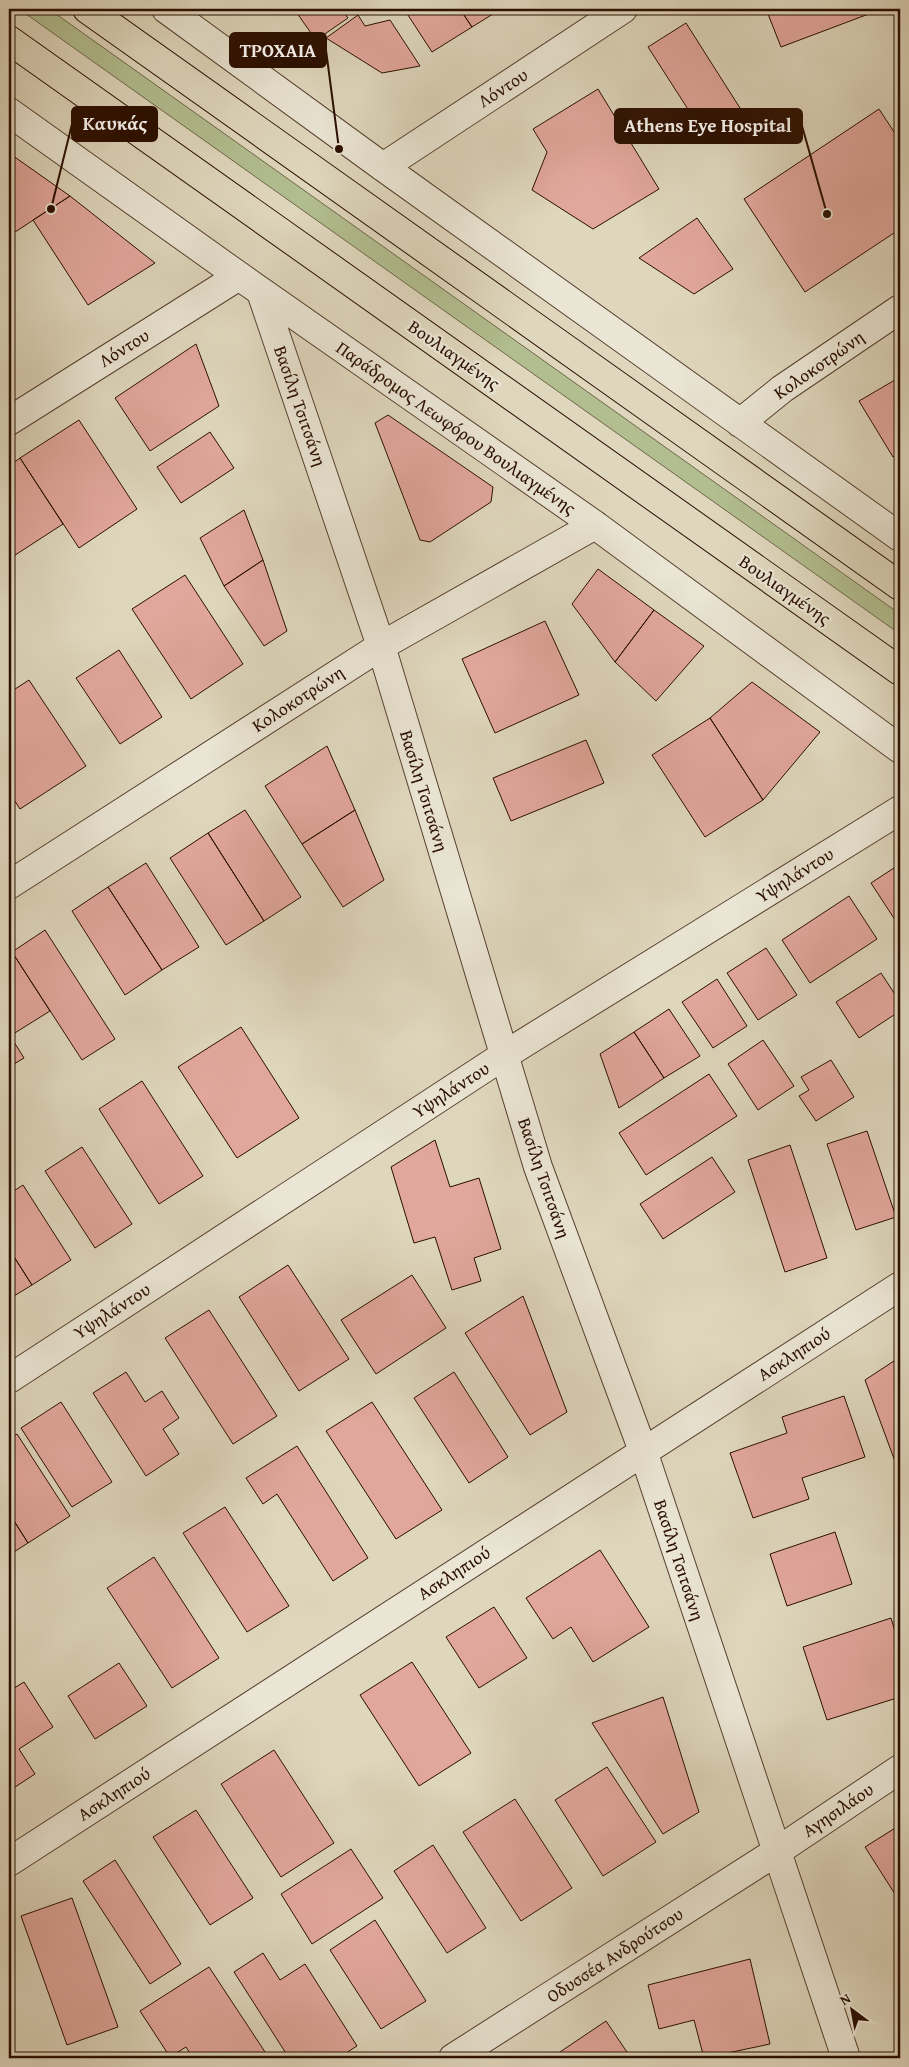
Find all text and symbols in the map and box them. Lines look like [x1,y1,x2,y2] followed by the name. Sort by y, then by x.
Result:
[230,33,326,67] callout: ΤΡΟΧΑΙΑ
[240,36,316,64] text: ΤΡΟΧΑΙΑ
[472,61,533,114] street label: Λόντου
[72,107,157,141] callout: Καυκάς
[83,109,147,137] text: Καυκάς
[615,109,802,143] callout: Athens Eye Hospital
[624,111,792,139] text: Athens Eye Hospital
[403,313,506,396] street label: Βουλιαγμένης
[93,321,154,374] street label: Λόντου
[768,323,870,406] street label: Κολοκοτρώνη
[331,334,582,521] street label: Παράδρομος Λεωφόρου Βουλιαγμένης
[267,342,334,470] street label: Βασίλη Τσιτσάνη
[734,548,837,631] street label: Βουλιαγμένης
[246,659,349,739] street label: Κολοκοτρώνη
[393,727,456,855] street label: Βασίλη Τσιτσάνη
[750,840,839,910] street label: Υψηλάντου
[406,1055,495,1125] street label: Υψηλάντου
[511,1114,578,1242] street label: Βασίλη Τσιτσάνη
[67,1276,156,1346] street label: Υψηλάντου
[752,1320,836,1387] street label: Ασκληπιού
[647,1496,712,1624] street label: Βασίλη Τσιτσάνη
[412,1539,496,1606] street label: Ασκληπιού
[72,1760,156,1827] street label: Ασκληπιού
[797,1776,879,1843] street label: Αγησιλάου
[541,1900,688,2009] street label: Οδυσσέα Ανδρούτσου
[826,1984,876,2034] north arrow
[836,1988,855,2010] text: N

